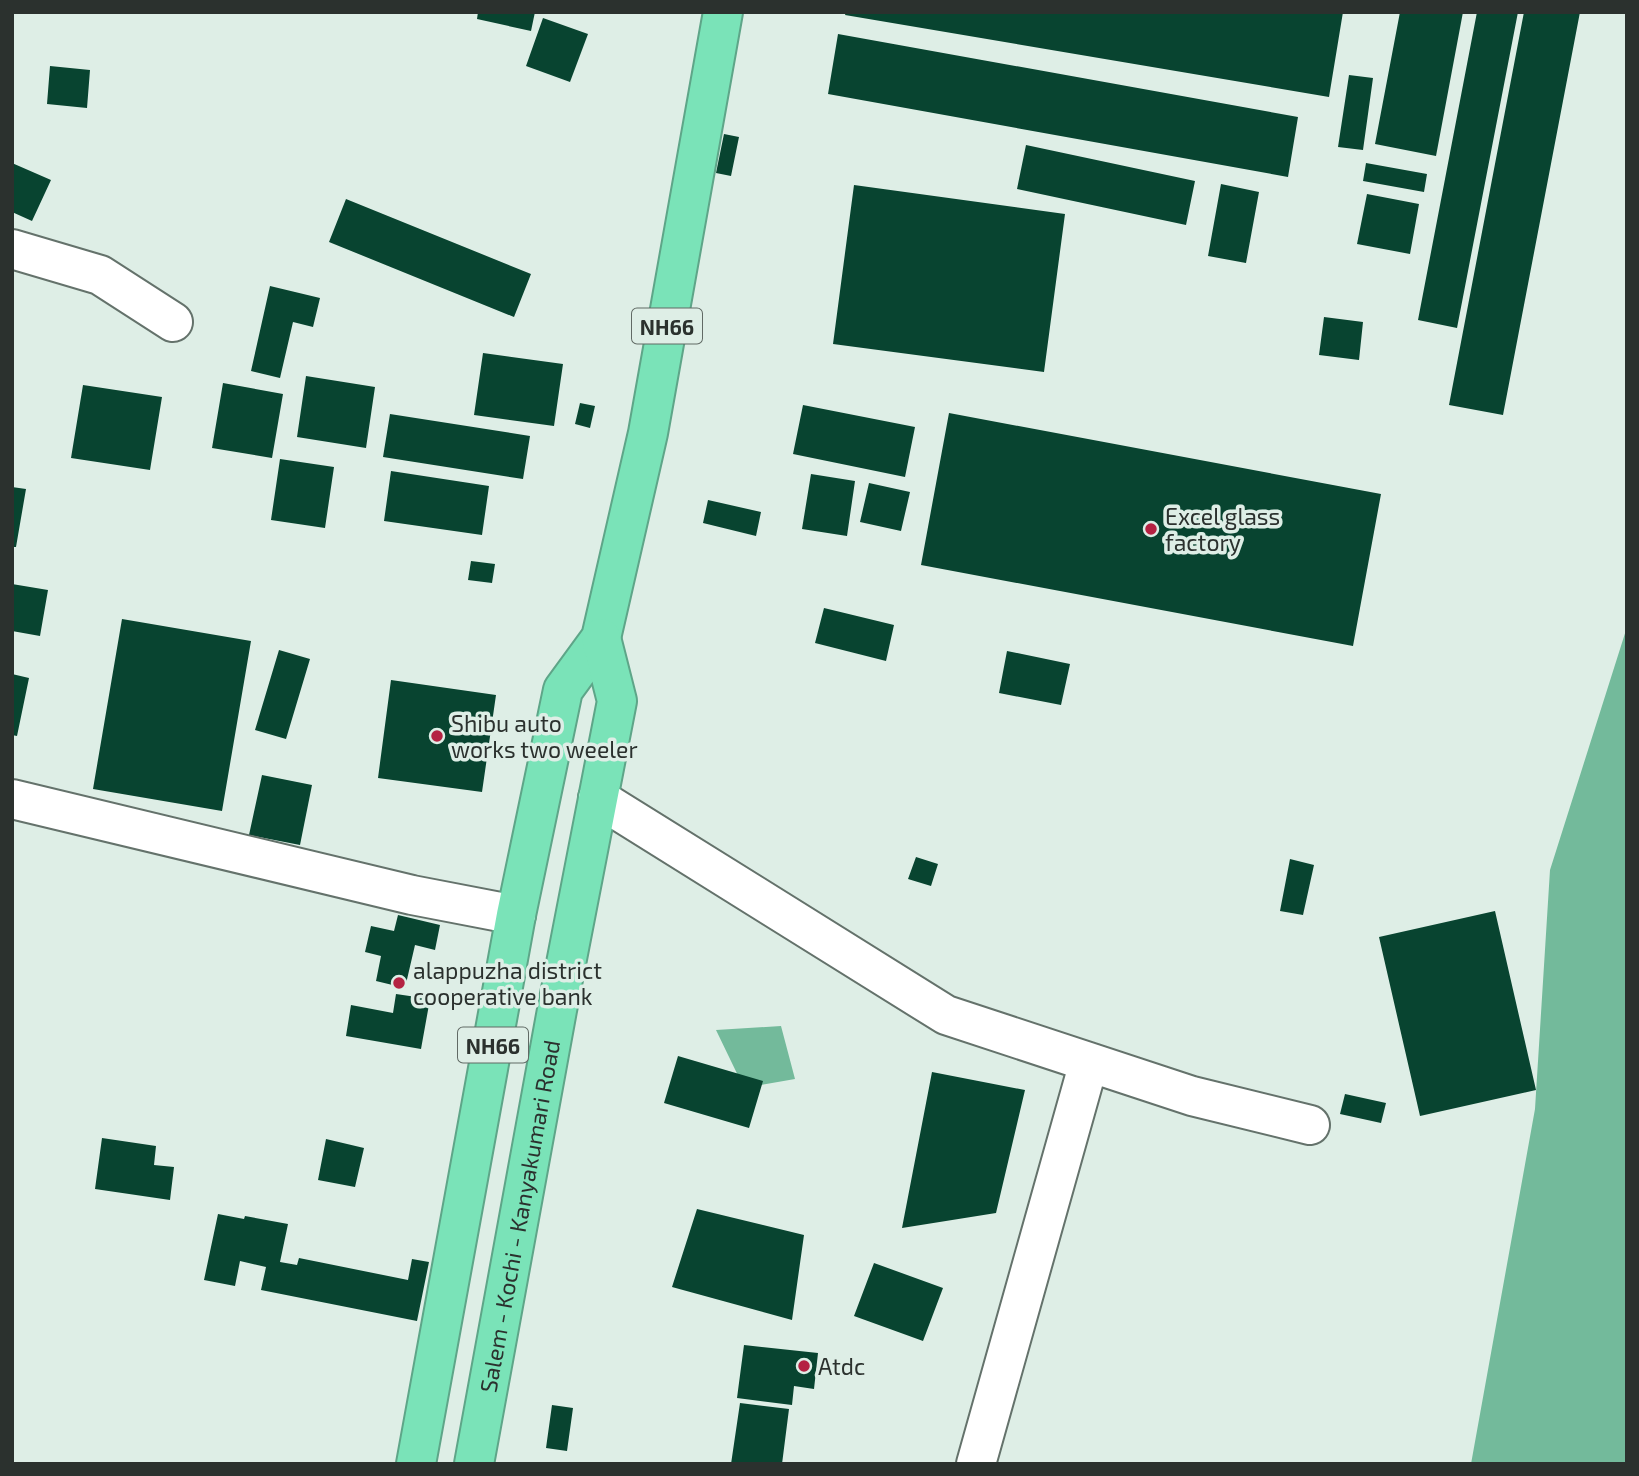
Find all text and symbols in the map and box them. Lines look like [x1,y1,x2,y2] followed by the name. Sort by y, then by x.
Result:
[632,308,702,344] road number: NH66
[1165,502,1280,556] place label: Excel glass factory
[1143,521,1159,537] marker: Excel glass factory
[451,709,638,763] place label: Shibu auto works two weeler
[429,728,445,744] marker: Shibu auto works two weeler
[413,956,602,1010] place label: alappuzha district cooperative bank
[391,975,407,991] marker: alappuzha district cooperative bank
[458,1028,528,1062] road number: NH66
[473,1038,565,1395] street label: Salem - Kochi - Kanyakumari Road
[818,1352,865,1380] place label: Atdc
[796,1358,812,1374] marker: Atdc

